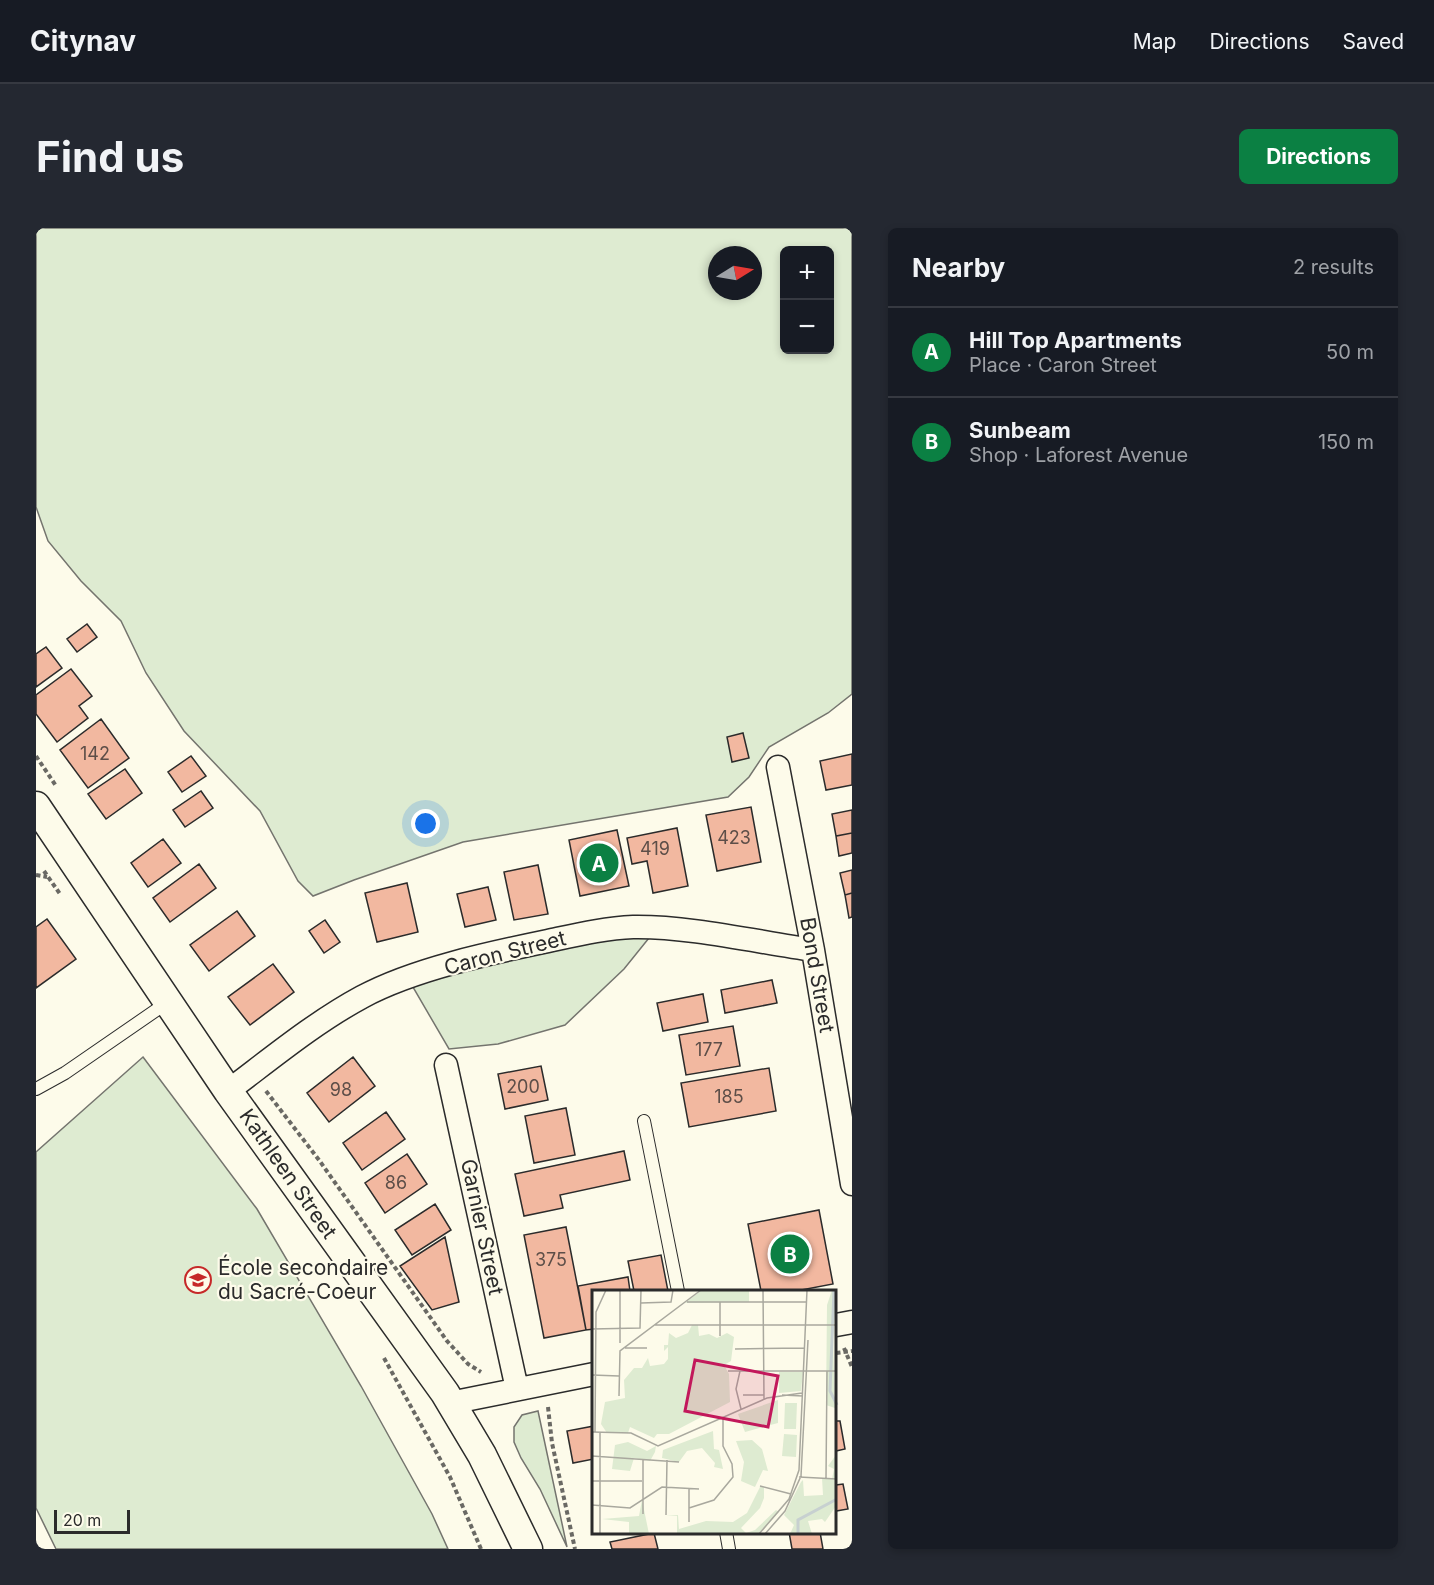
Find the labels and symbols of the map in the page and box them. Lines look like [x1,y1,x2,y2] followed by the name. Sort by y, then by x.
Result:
[708,246,762,300] north arrow
[80,743,110,764] house number: 142
[411,809,440,838] your location
[717,827,751,848] house number: 423
[640,838,670,859] house number: 419
[580,840,618,886] pin: A
[795,915,840,1035] street label: Bond Street
[441,925,569,980] street label: Caron Street
[695,1039,723,1060] house number: 177
[506,1076,540,1097] house number: 200
[330,1079,352,1100] house number: 98
[714,1086,744,1107] house number: 185
[234,1104,342,1243] street label: Kathleen Street
[456,1157,509,1297] street label: Garnier Street
[385,1172,407,1193] house number: 86
[770,1232,810,1276] pin: B
[535,1249,567,1270] house number: 375
[218,1254,388,1304] place label: École secondaire du Sacré-Coeur
[183,1265,213,1295] school or university icon: École secondaire du Sacré-Coeur
[592,1290,837,1534] inset map
[54,1507,130,1534] scale bar

